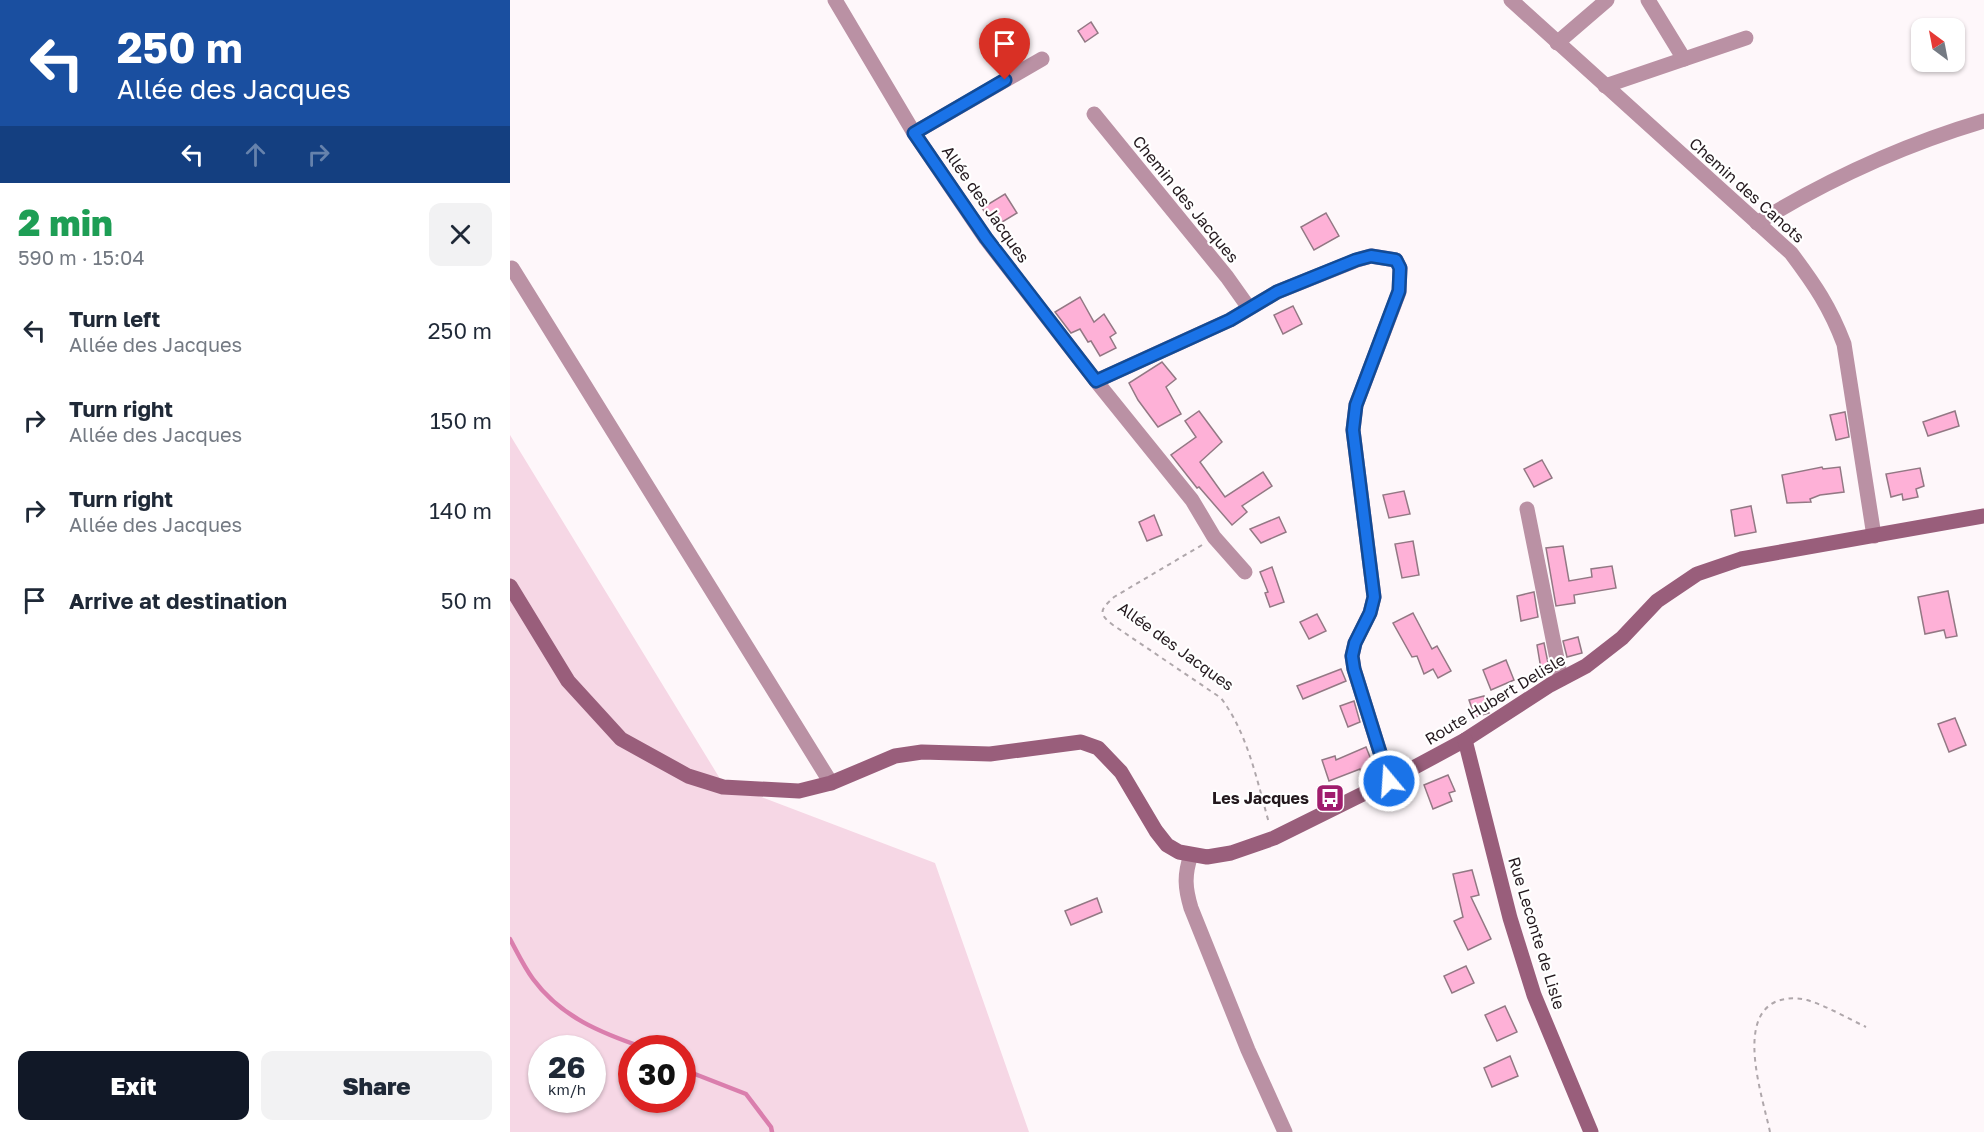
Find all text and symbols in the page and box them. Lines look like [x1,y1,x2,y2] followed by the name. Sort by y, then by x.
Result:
[979,18,1030,80] pin
[1911,18,1965,72] north arrow
[1911,18,1965,72] map controls
[117,22,243,72] text: 250 m
[18,24,96,102] icon: left
[988,27,1021,60] icon: arrive
[117,73,351,105] text: Allée des Jacques
[1129,131,1243,267] street label: Chemin des Jacques
[1685,133,1809,247] street label: Chemin des Canots
[176,138,209,171] icon: left
[239,138,272,171] icon: ahead
[302,138,335,171] icon: right
[938,142,1034,266] street label: Allée des Jacques
[18,201,113,244] text: 2 min
[429,203,492,266] button: close
[18,245,145,269] text: 590 m · 15:04
[69,305,160,332] text: Turn left
[18,314,51,347] icon: left
[428,317,492,344] text: 250 m
[69,332,242,356] text: Allée des Jacques
[69,395,173,422] text: Turn right
[18,404,51,437] icon: right
[430,407,492,434] text: 150 m
[69,422,242,446] text: Allée des Jacques
[69,485,173,512] text: Turn right
[18,494,51,527] icon: right
[429,497,492,524] text: 140 m
[69,512,242,536] text: Allée des Jacques
[18,584,51,617] icon: arrive
[69,587,287,614] text: Arrive at destination
[441,587,492,614] text: 50 m
[1114,597,1238,695] street label: Allée des Jacques
[1421,649,1569,749] street label: Route Hubert Delisle
[1357,749,1421,813] position arrow
[1314,782,1346,814] bus stop icon: Les Jacques
[1212,788,1309,808] place label: Les Jacques
[1504,854,1570,1012] street label: Rue Leconte de Lisle
[618,1035,696,1113] speed limit sign: 30
[548,1049,586,1085] text: 26
[18,1051,249,1120] button: Exit
[261,1051,492,1120] button: Share
[548,1080,586,1098] text: km/h

